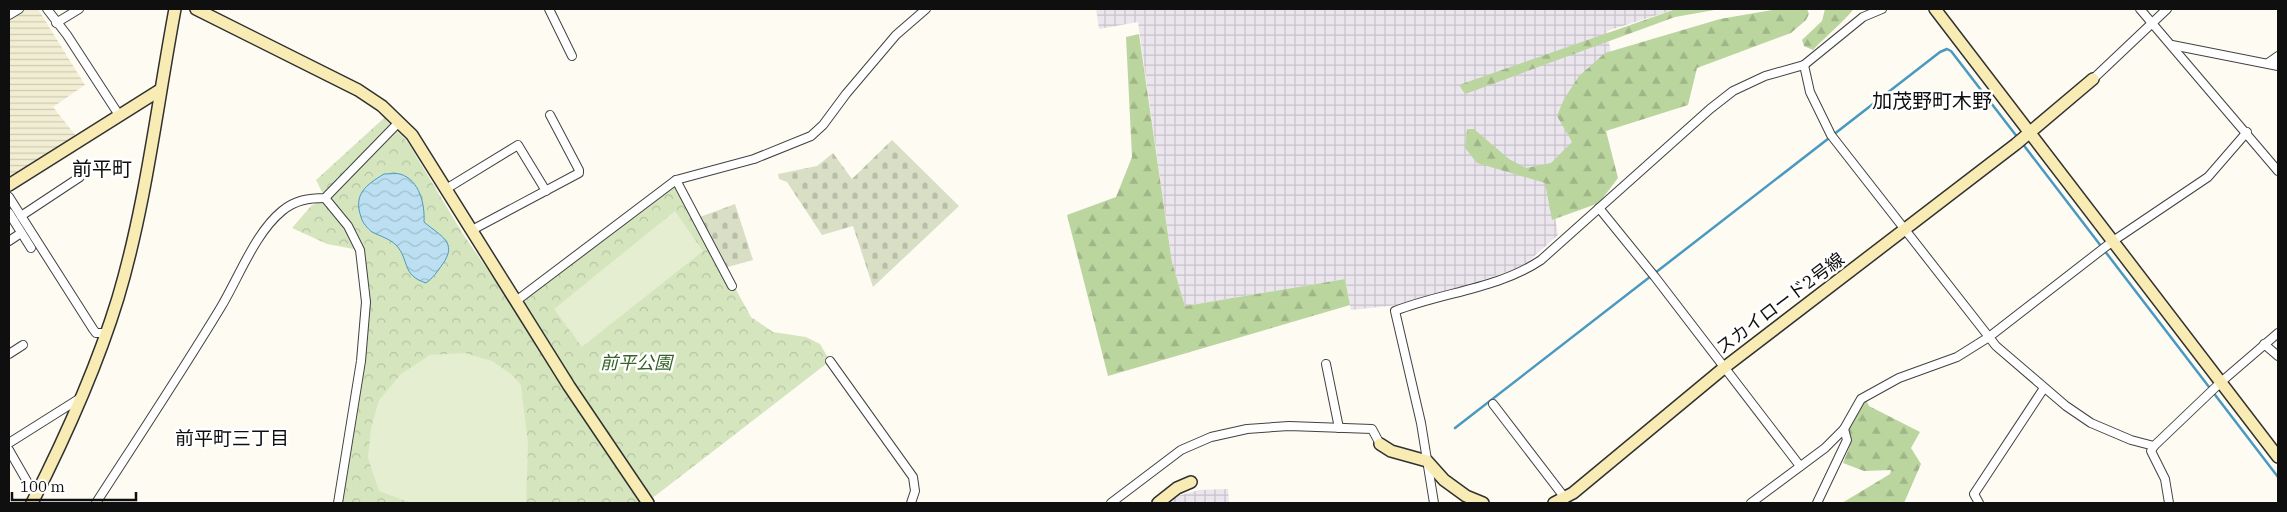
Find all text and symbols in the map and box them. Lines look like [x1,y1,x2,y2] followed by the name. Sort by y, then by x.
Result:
[1872,87,1992,114] district label: 加茂野町木野
[72,155,132,182] district label: 前平町
[1711,247,1849,359] street label: スカイロード2号線
[600,351,675,374] park label: 前平公園
[175,426,289,450] district label: 前平町三丁目
[12,470,136,502] scale bar
[20,477,65,496] text: 100 m

